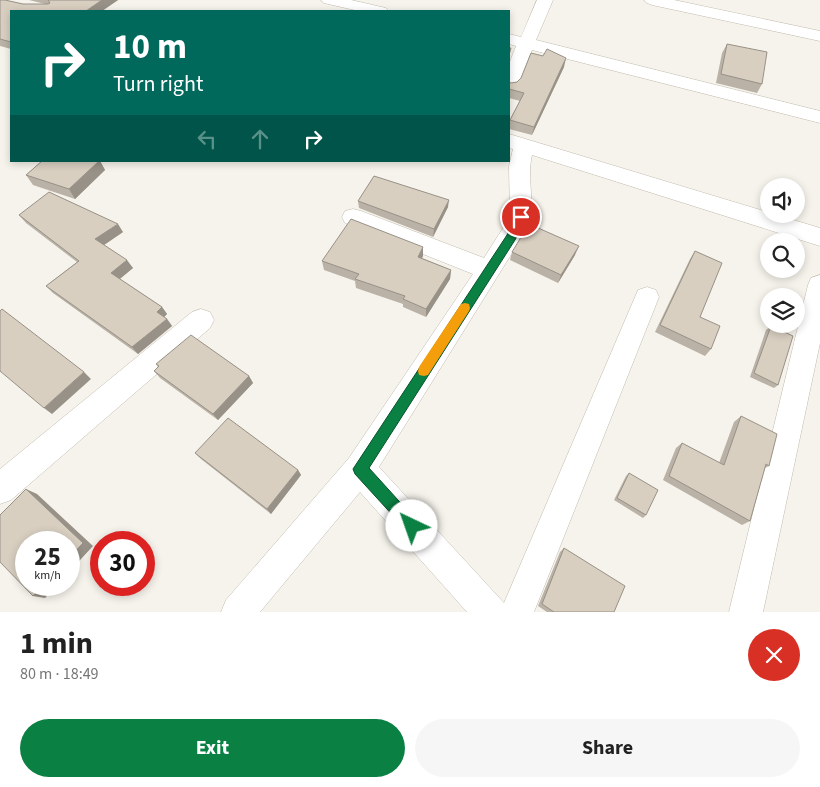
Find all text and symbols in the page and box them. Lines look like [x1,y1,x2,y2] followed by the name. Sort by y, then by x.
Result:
[113,22,187,72] text: 10 m
[30,30,95,95] icon: right
[113,68,203,100] text: Turn right
[193,125,221,153] icon: left
[246,125,274,153] icon: ahead
[299,125,327,153] icon: right
[760,178,805,333] map controls
[760,178,805,223] button: sound
[500,196,542,238] pin
[507,203,535,231] icon: arrive
[760,233,805,278] button: search
[760,288,805,333] button: layers
[385,499,437,551] position arrow
[90,531,155,596] speed limit sign: 30
[34,539,61,575] text: 25
[34,567,61,584] text: km/h
[20,622,93,665] text: 1 min
[748,629,800,681] button: close
[20,663,99,685] text: 80 m · 18:49
[20,719,405,777] button: Exit
[415,719,800,777] button: Share

